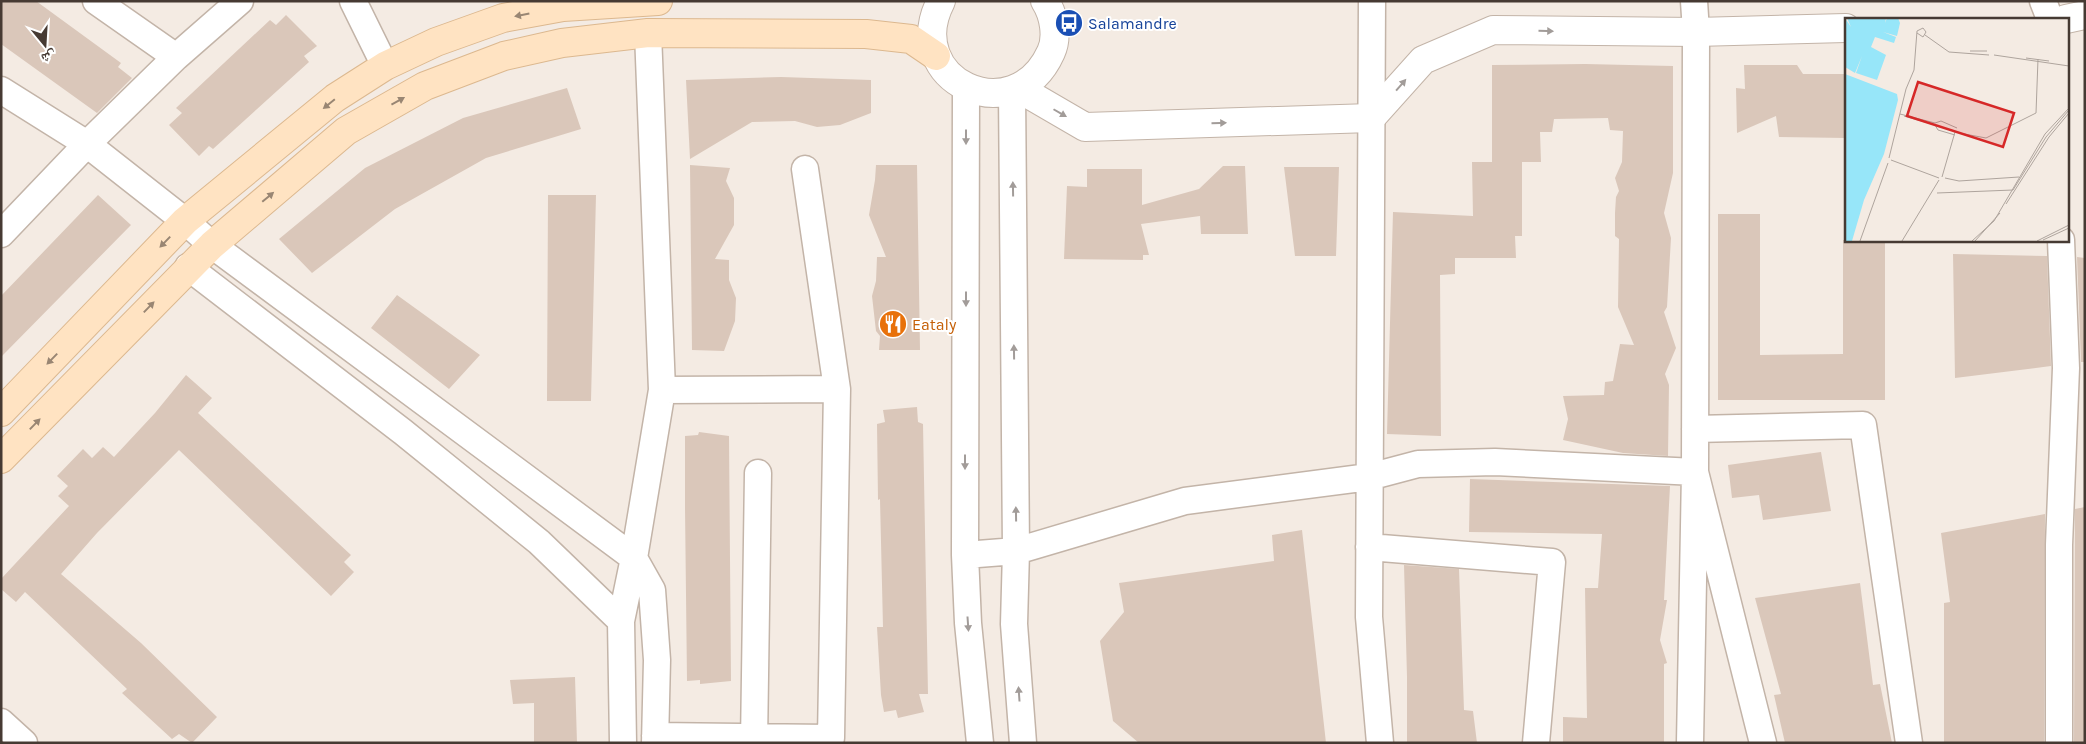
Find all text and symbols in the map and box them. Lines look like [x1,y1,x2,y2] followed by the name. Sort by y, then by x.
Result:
[1054,8,1084,38] bus stop icon: Salamandre
[514,11,530,19] one-way arrow
[1088,14,1177,33] place label: Salamandre
[1845,18,2068,241] inset map
[20,20,70,70] north arrow
[1538,27,1554,35] one-way arrow
[39,47,59,67] text: ش
[1395,79,1407,91] one-way arrow
[392,97,405,106] one-way arrow
[323,98,336,109] one-way arrow
[1054,108,1067,117] one-way arrow
[1211,119,1227,127] one-way arrow
[962,129,970,145] one-way arrow
[1009,181,1017,197] one-way arrow
[261,191,273,203] one-way arrow
[159,236,171,248] one-way arrow
[962,292,970,308] one-way arrow
[142,302,154,314] one-way arrow
[878,309,908,339] restaurant icon: Eataly
[912,315,957,334] place label: Eataly
[1010,344,1018,360] one-way arrow
[46,353,58,365] one-way arrow
[29,418,41,430] one-way arrow
[961,454,969,470] one-way arrow
[1012,506,1020,522] one-way arrow
[965,617,973,633] one-way arrow
[1015,686,1023,702] one-way arrow

